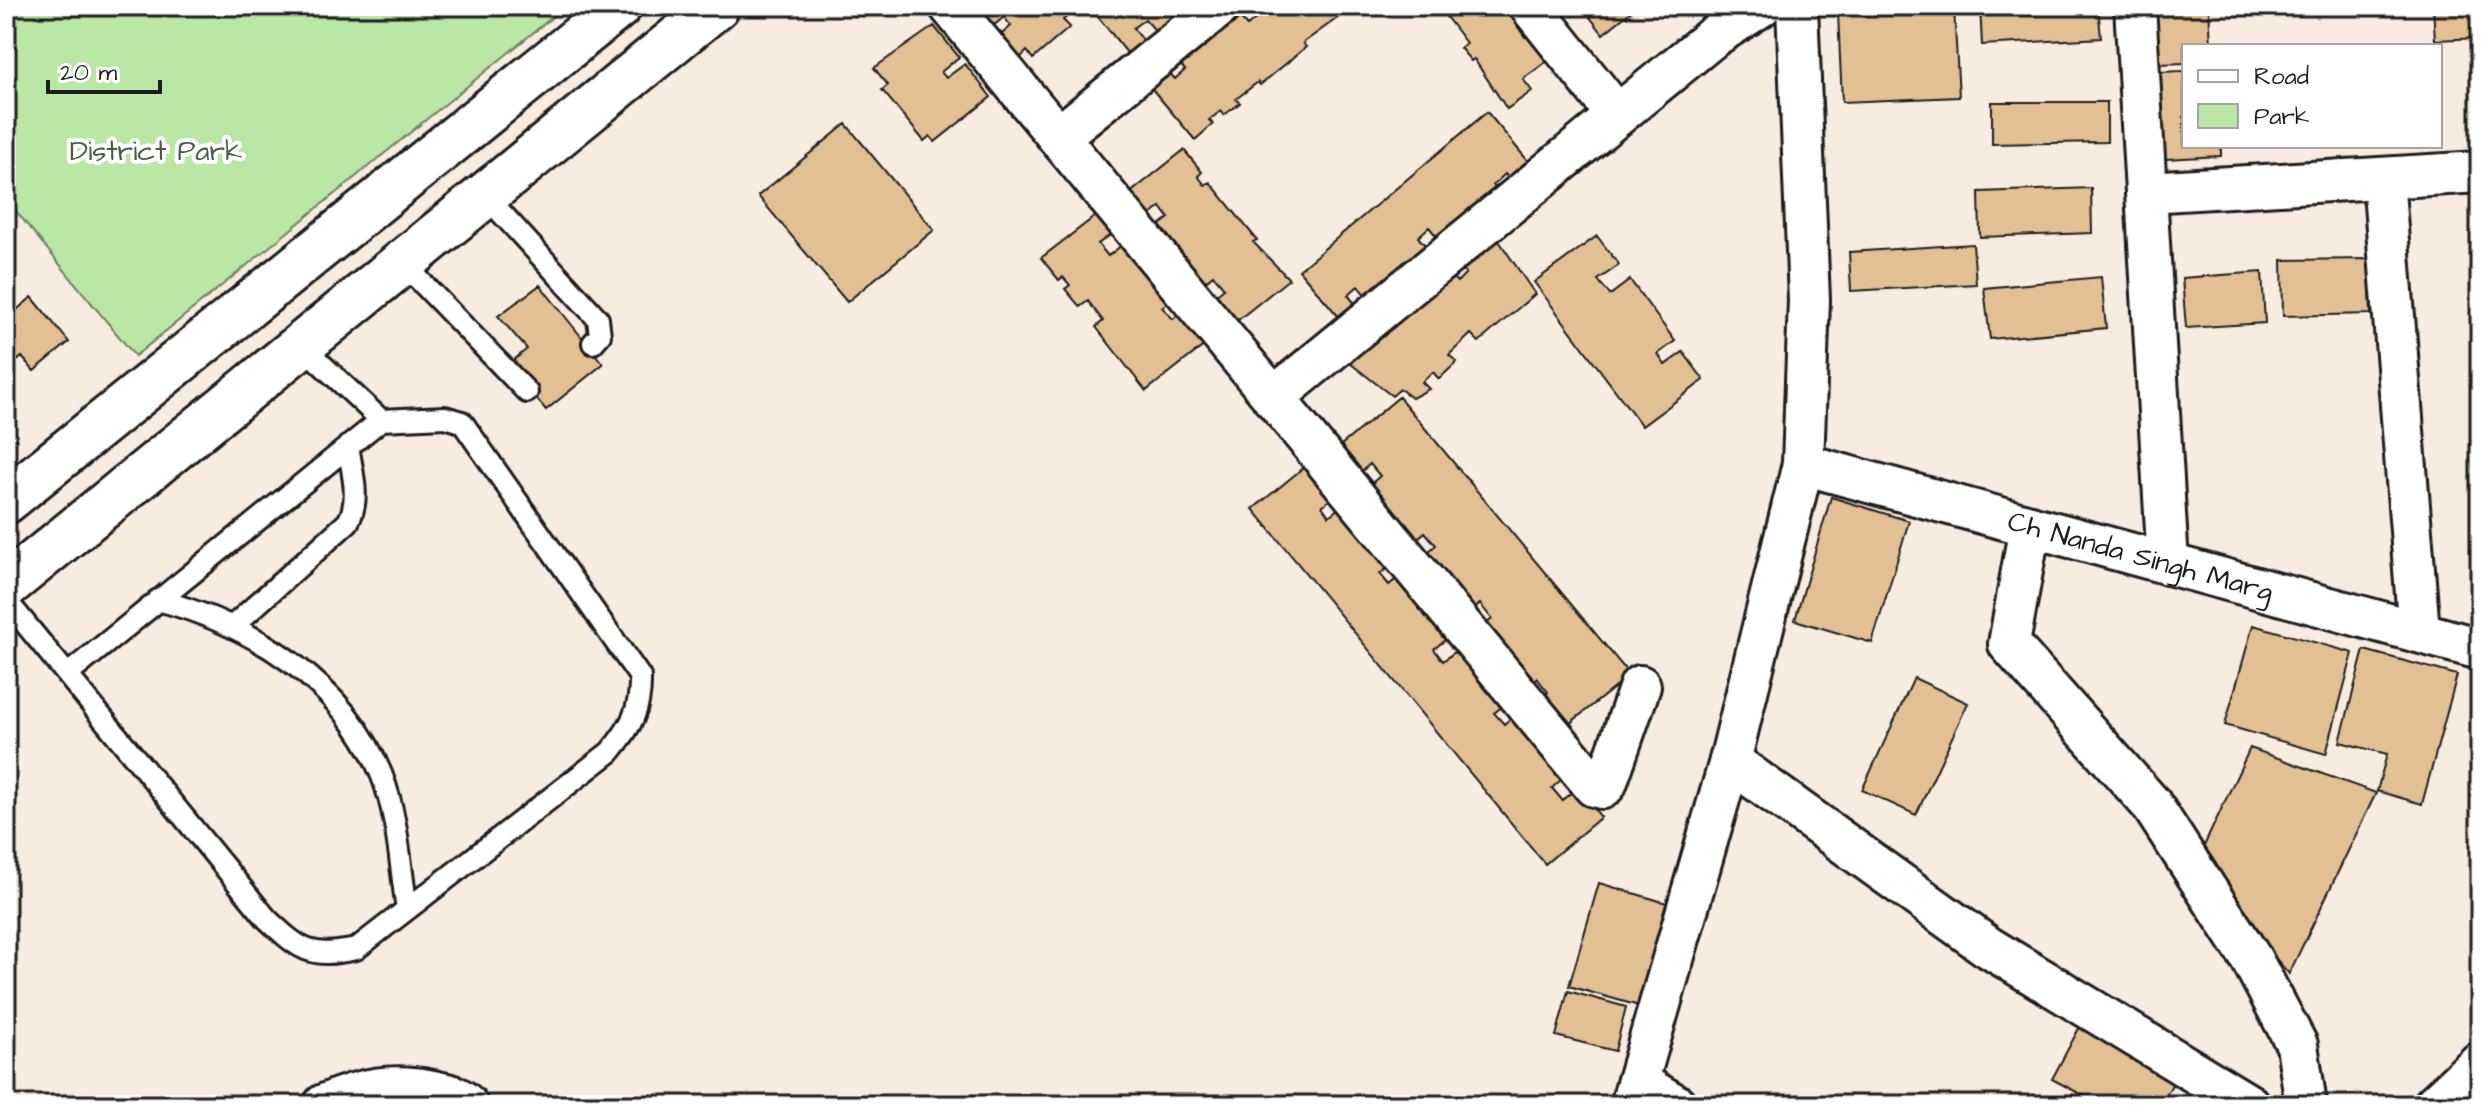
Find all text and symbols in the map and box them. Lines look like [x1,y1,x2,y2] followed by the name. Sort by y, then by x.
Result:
[48,44,160,94] scale bar
[2182,44,2442,148] legend
[60,56,117,90] text: 20 m
[2254,60,2309,94] text: Road
[2254,100,2310,134] text: Park
[70,132,242,171] park label: District Park
[2003,501,2278,612] street label: Ch Nanda Singh Marg

